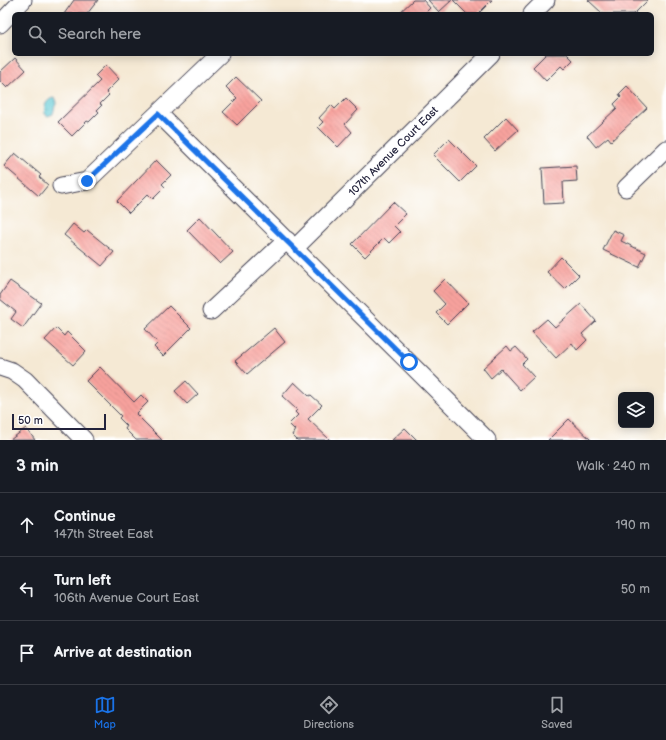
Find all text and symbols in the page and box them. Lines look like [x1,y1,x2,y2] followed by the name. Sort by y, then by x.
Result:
[12,12,654,56] search box
[26,23,48,45] icon: search
[58,25,141,44] text: Search here
[346,103,441,199] street label: 107th Avenue Court East
[78,172,96,190] route end
[400,353,418,371] route start
[618,392,654,428] map controls
[618,392,654,428] button: layers
[12,412,106,431] scale bar
[18,414,43,427] text: 50 m
[16,456,59,476] text: 3 min
[576,458,650,474] text: Walk · 240 m
[54,507,116,526] text: Continue
[16,514,38,536] icon: ahead
[616,517,650,533] text: 190 m
[54,526,153,542] text: 147th Street East
[54,571,111,590] text: Turn left
[16,578,38,600] icon: left
[621,581,650,597] text: 50 m
[54,590,199,606] text: 106th Avenue Court East
[16,642,38,664] icon: arrive
[54,643,192,662] text: Arrive at destination
[94,694,116,731] tab: Map
[303,694,354,731] tab: Directions
[541,694,572,731] tab: Saved

